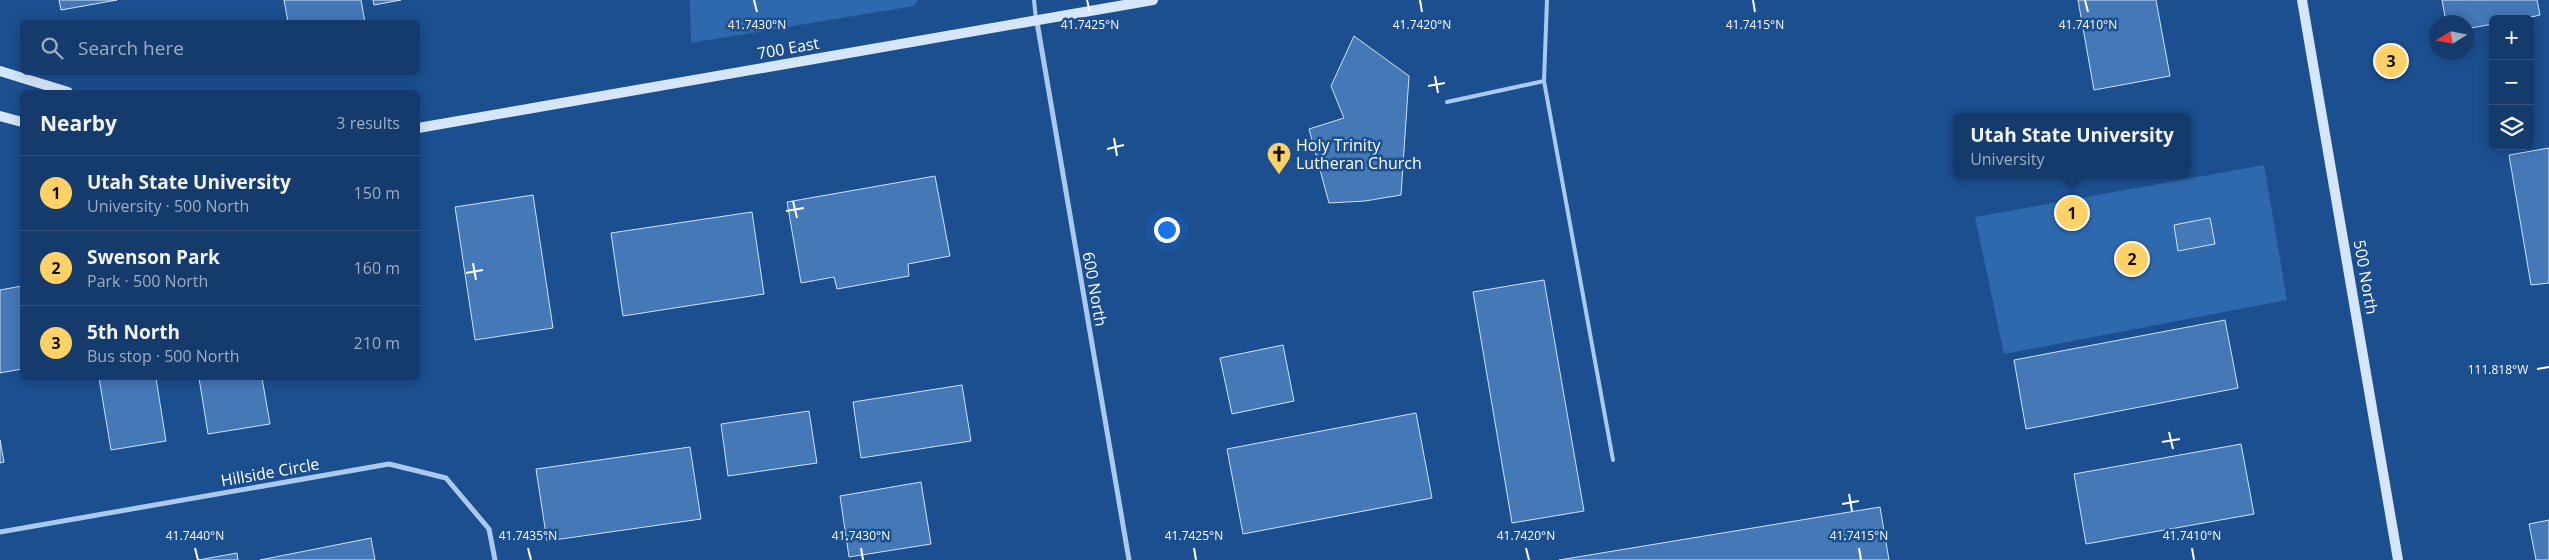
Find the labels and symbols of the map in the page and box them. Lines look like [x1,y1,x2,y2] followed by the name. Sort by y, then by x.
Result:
[2429,15,2474,60] north arrow
[728,16,786,33] text: 41.7430°N
[1061,16,1119,33] text: 41.7425°N
[1393,16,1451,33] text: 41.7420°N
[1726,16,1784,33] text: 41.7415°N
[2059,16,2117,33] text: 41.7410°N
[755,32,821,64] street label: 700 East
[2375,42,2407,80] pin: 3
[1296,134,1422,174] place label: Holy Trinity Lutheran Church
[1266,141,1292,175] church icon: Holy Trinity Lutheran Church
[2056,194,2088,232] pin: 1
[1154,217,1180,243] your location
[2349,238,2383,316] street label: 500 North
[2116,240,2148,278] pin: 2
[1078,250,1112,328] street label: 600 North
[2468,361,2528,378] text: 111.818°W
[219,452,321,492] street label: Hillside Circle
[166,527,224,544] text: 41.7440°N
[499,527,557,544] text: 41.7435°N
[832,527,890,544] text: 41.7430°N
[1165,527,1223,544] text: 41.7425°N
[1497,527,1555,544] text: 41.7420°N
[1830,527,1888,544] text: 41.7415°N
[2163,527,2221,544] text: 41.7410°N

